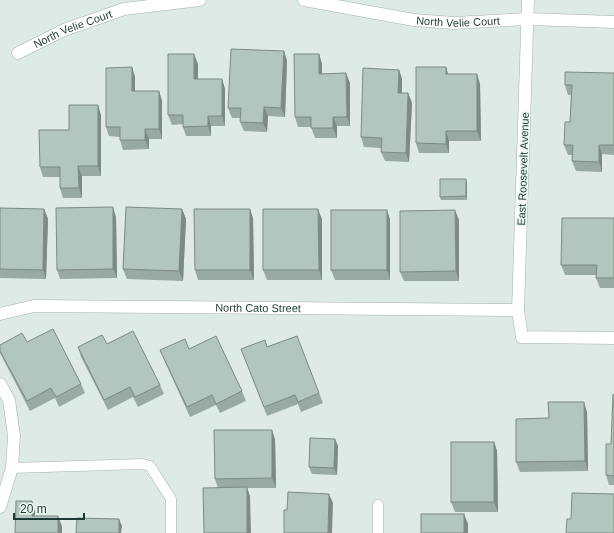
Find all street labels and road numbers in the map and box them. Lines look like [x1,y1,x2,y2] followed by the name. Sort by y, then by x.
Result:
[31,8,114,50] street label: North Velie Court
[416,14,500,29] street label: North Velie Court
[515,112,531,226] street label: East Roosevelt Avenue
[215,301,301,314] street label: North Cato Street

